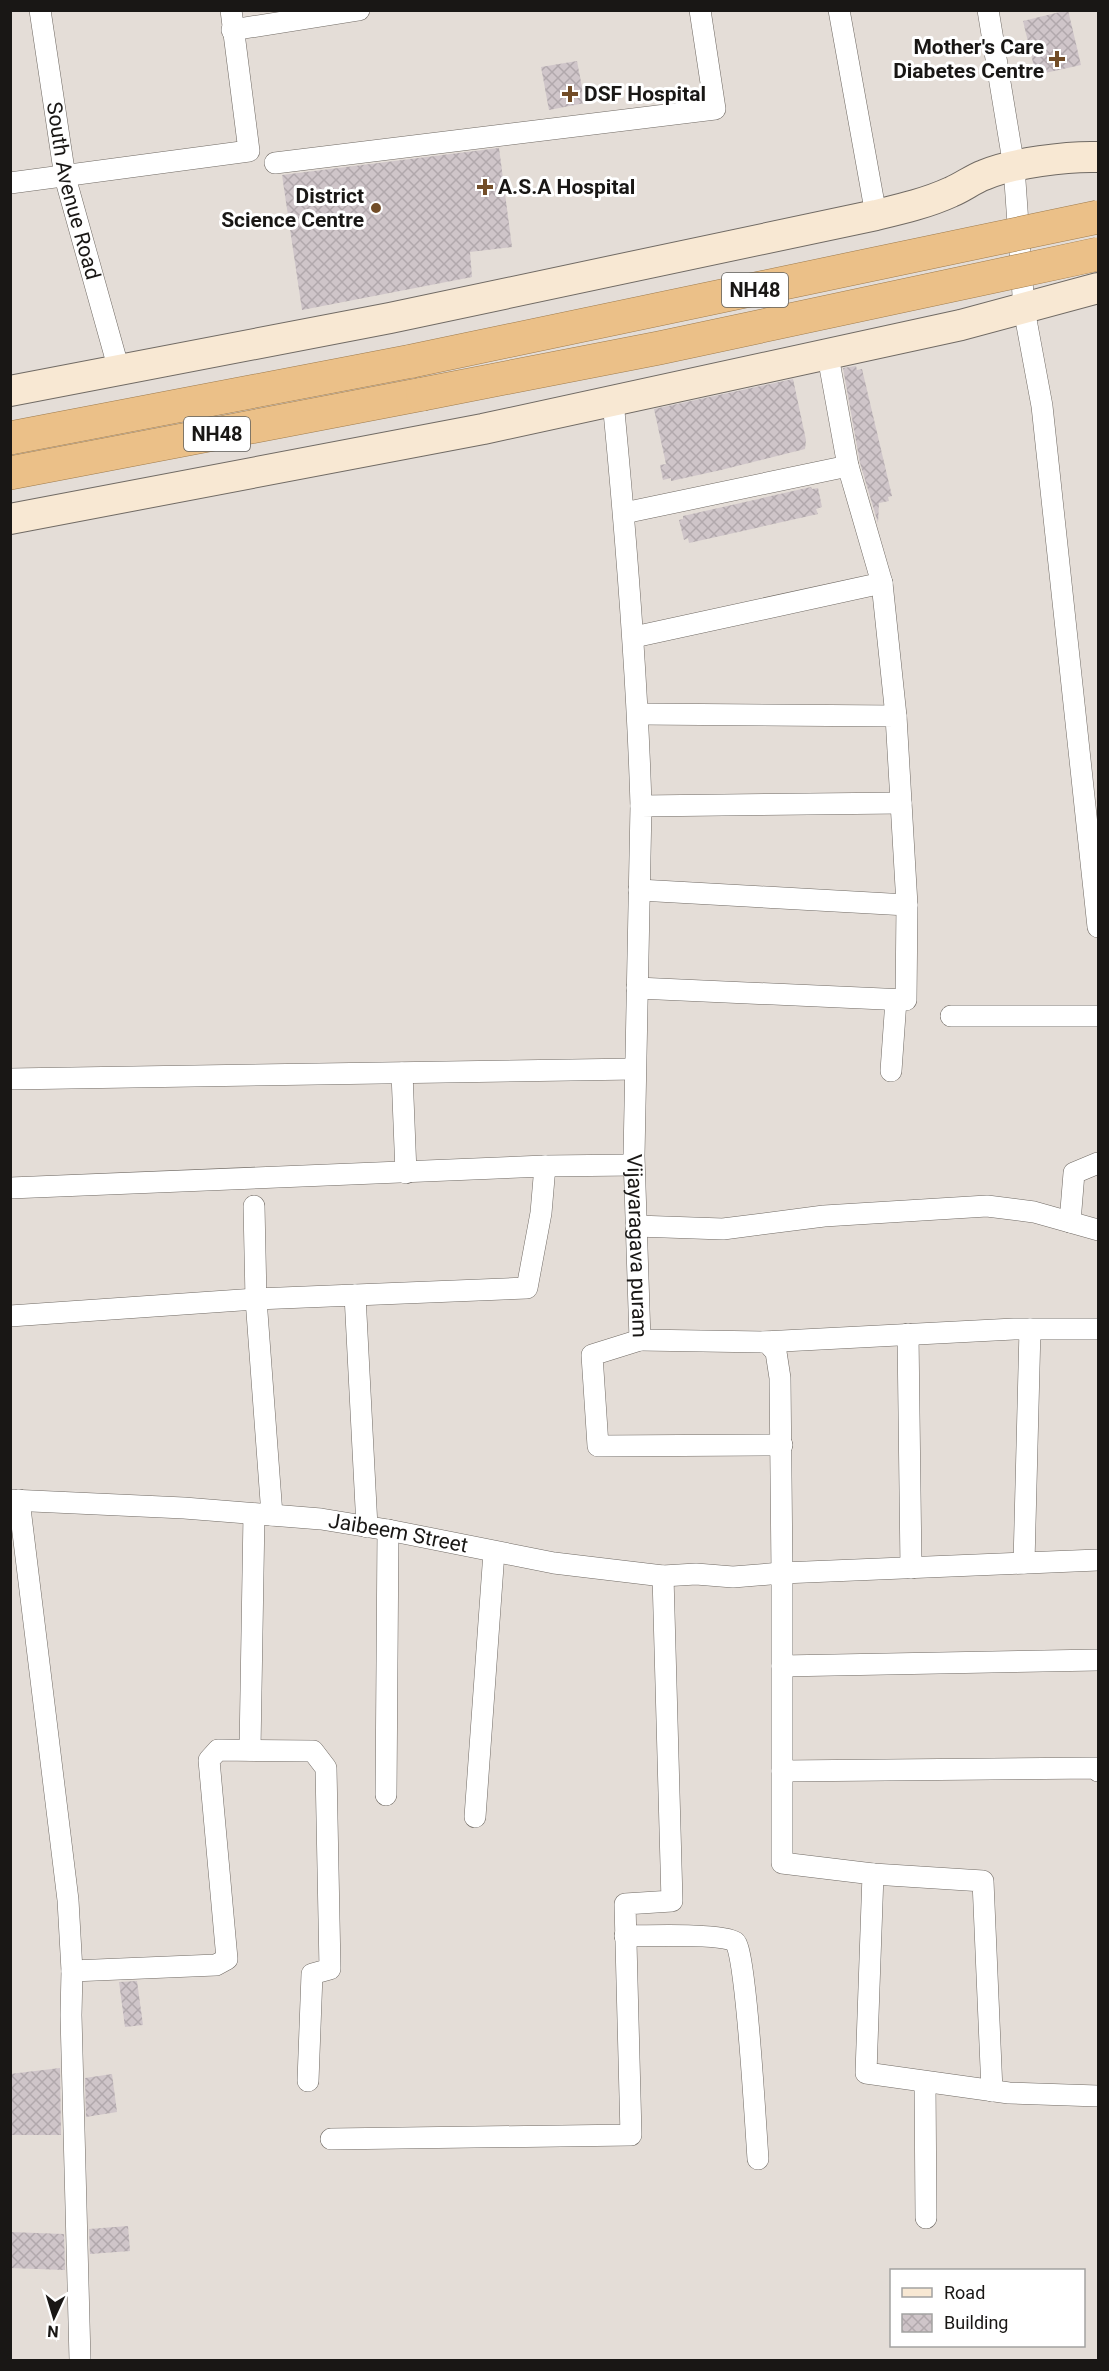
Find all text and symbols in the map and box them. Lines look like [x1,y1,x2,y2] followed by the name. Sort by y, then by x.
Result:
[893,35,1044,83] place label: Mother's Care Diabetes Centre
[1048,50,1066,68] marker: Mother's Care Diabetes Centre
[584,82,706,106] place label: DSF Hospital
[561,85,579,103] marker: DSF Hospital
[42,100,105,282] street label: South Avenue Road
[498,175,635,199] place label: A.S.A Hospital
[476,178,494,196] marker: A.S.A Hospital
[221,184,364,232] place label: District Science Centre
[369,201,383,215] marker: District Science Centre
[722,273,788,307] road number: NH48
[184,417,250,451] road number: NH48
[622,1154,652,1338] street label: Vijayaragava puram
[327,1508,470,1558] street label: Jaibeem Street
[890,2269,1085,2347] legend
[944,2282,985,2303] text: Road
[24,2287,84,2347] north arrow
[944,2312,1008,2333] text: Building
[47,2322,59,2341] text: N

